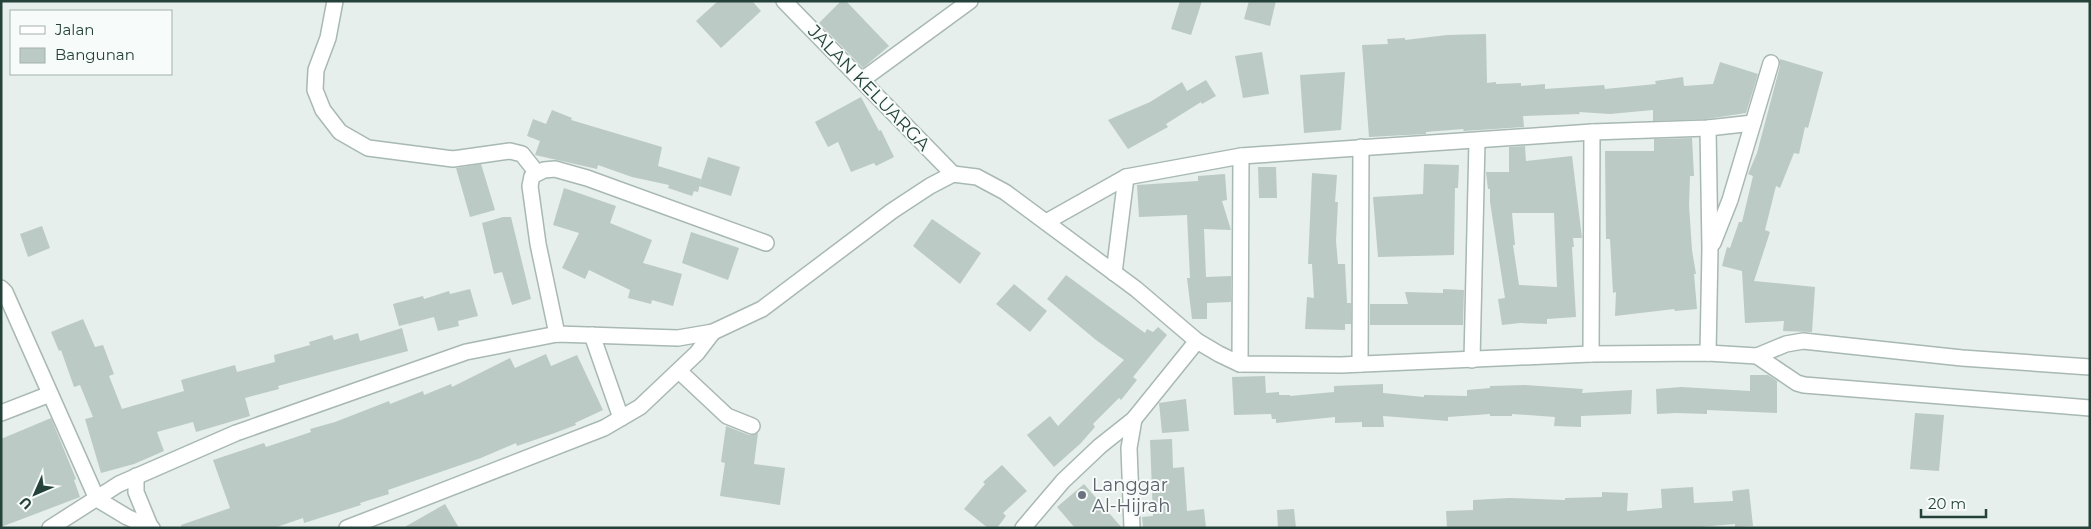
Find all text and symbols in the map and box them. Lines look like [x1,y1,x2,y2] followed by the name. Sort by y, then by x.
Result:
[10,10,172,75] legend
[54,20,94,39] text: Jalan
[803,20,935,156] street label: JALAN KELUARGA
[55,45,135,64] text: Bangunan
[10,469,60,519] north arrow
[1092,474,1170,517] place label: Langgar Al-Hijrah
[1921,486,1986,518] scale bar
[1076,489,1088,501] marker: Langgar Al-Hijrah
[16,493,36,513] text: U
[1928,494,1966,513] text: 20 m

